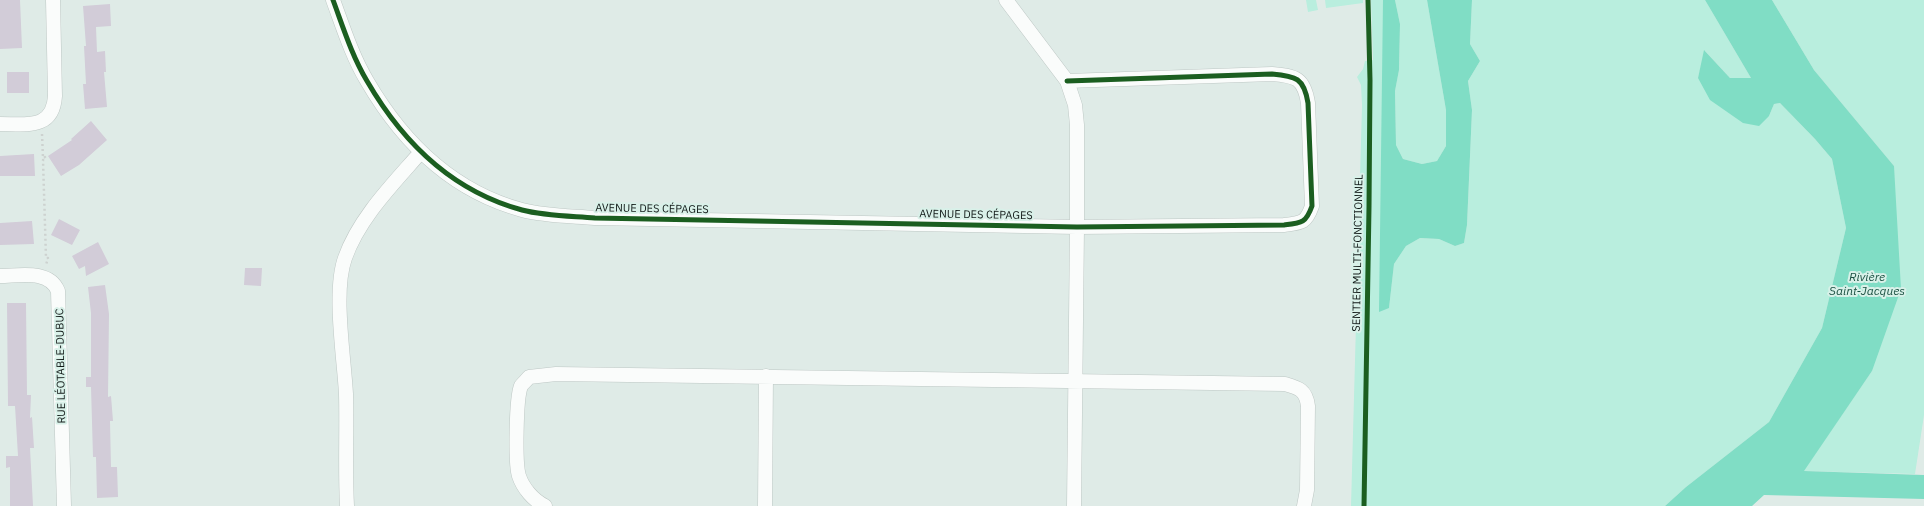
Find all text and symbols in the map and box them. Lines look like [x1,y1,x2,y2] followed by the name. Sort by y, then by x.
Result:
[1350,174,1366,332] street label: SENTIER MULTI-FONCTIONNEL
[595,201,709,217] street label: AVENUE DES CÉPAGES
[919,207,1033,223] street label: AVENUE DES CÉPAGES
[1829,271,1905,299] water label: Rivière Saint-Jacques
[53,308,69,424] street label: RUE LÉOTABLE-DUBUC

